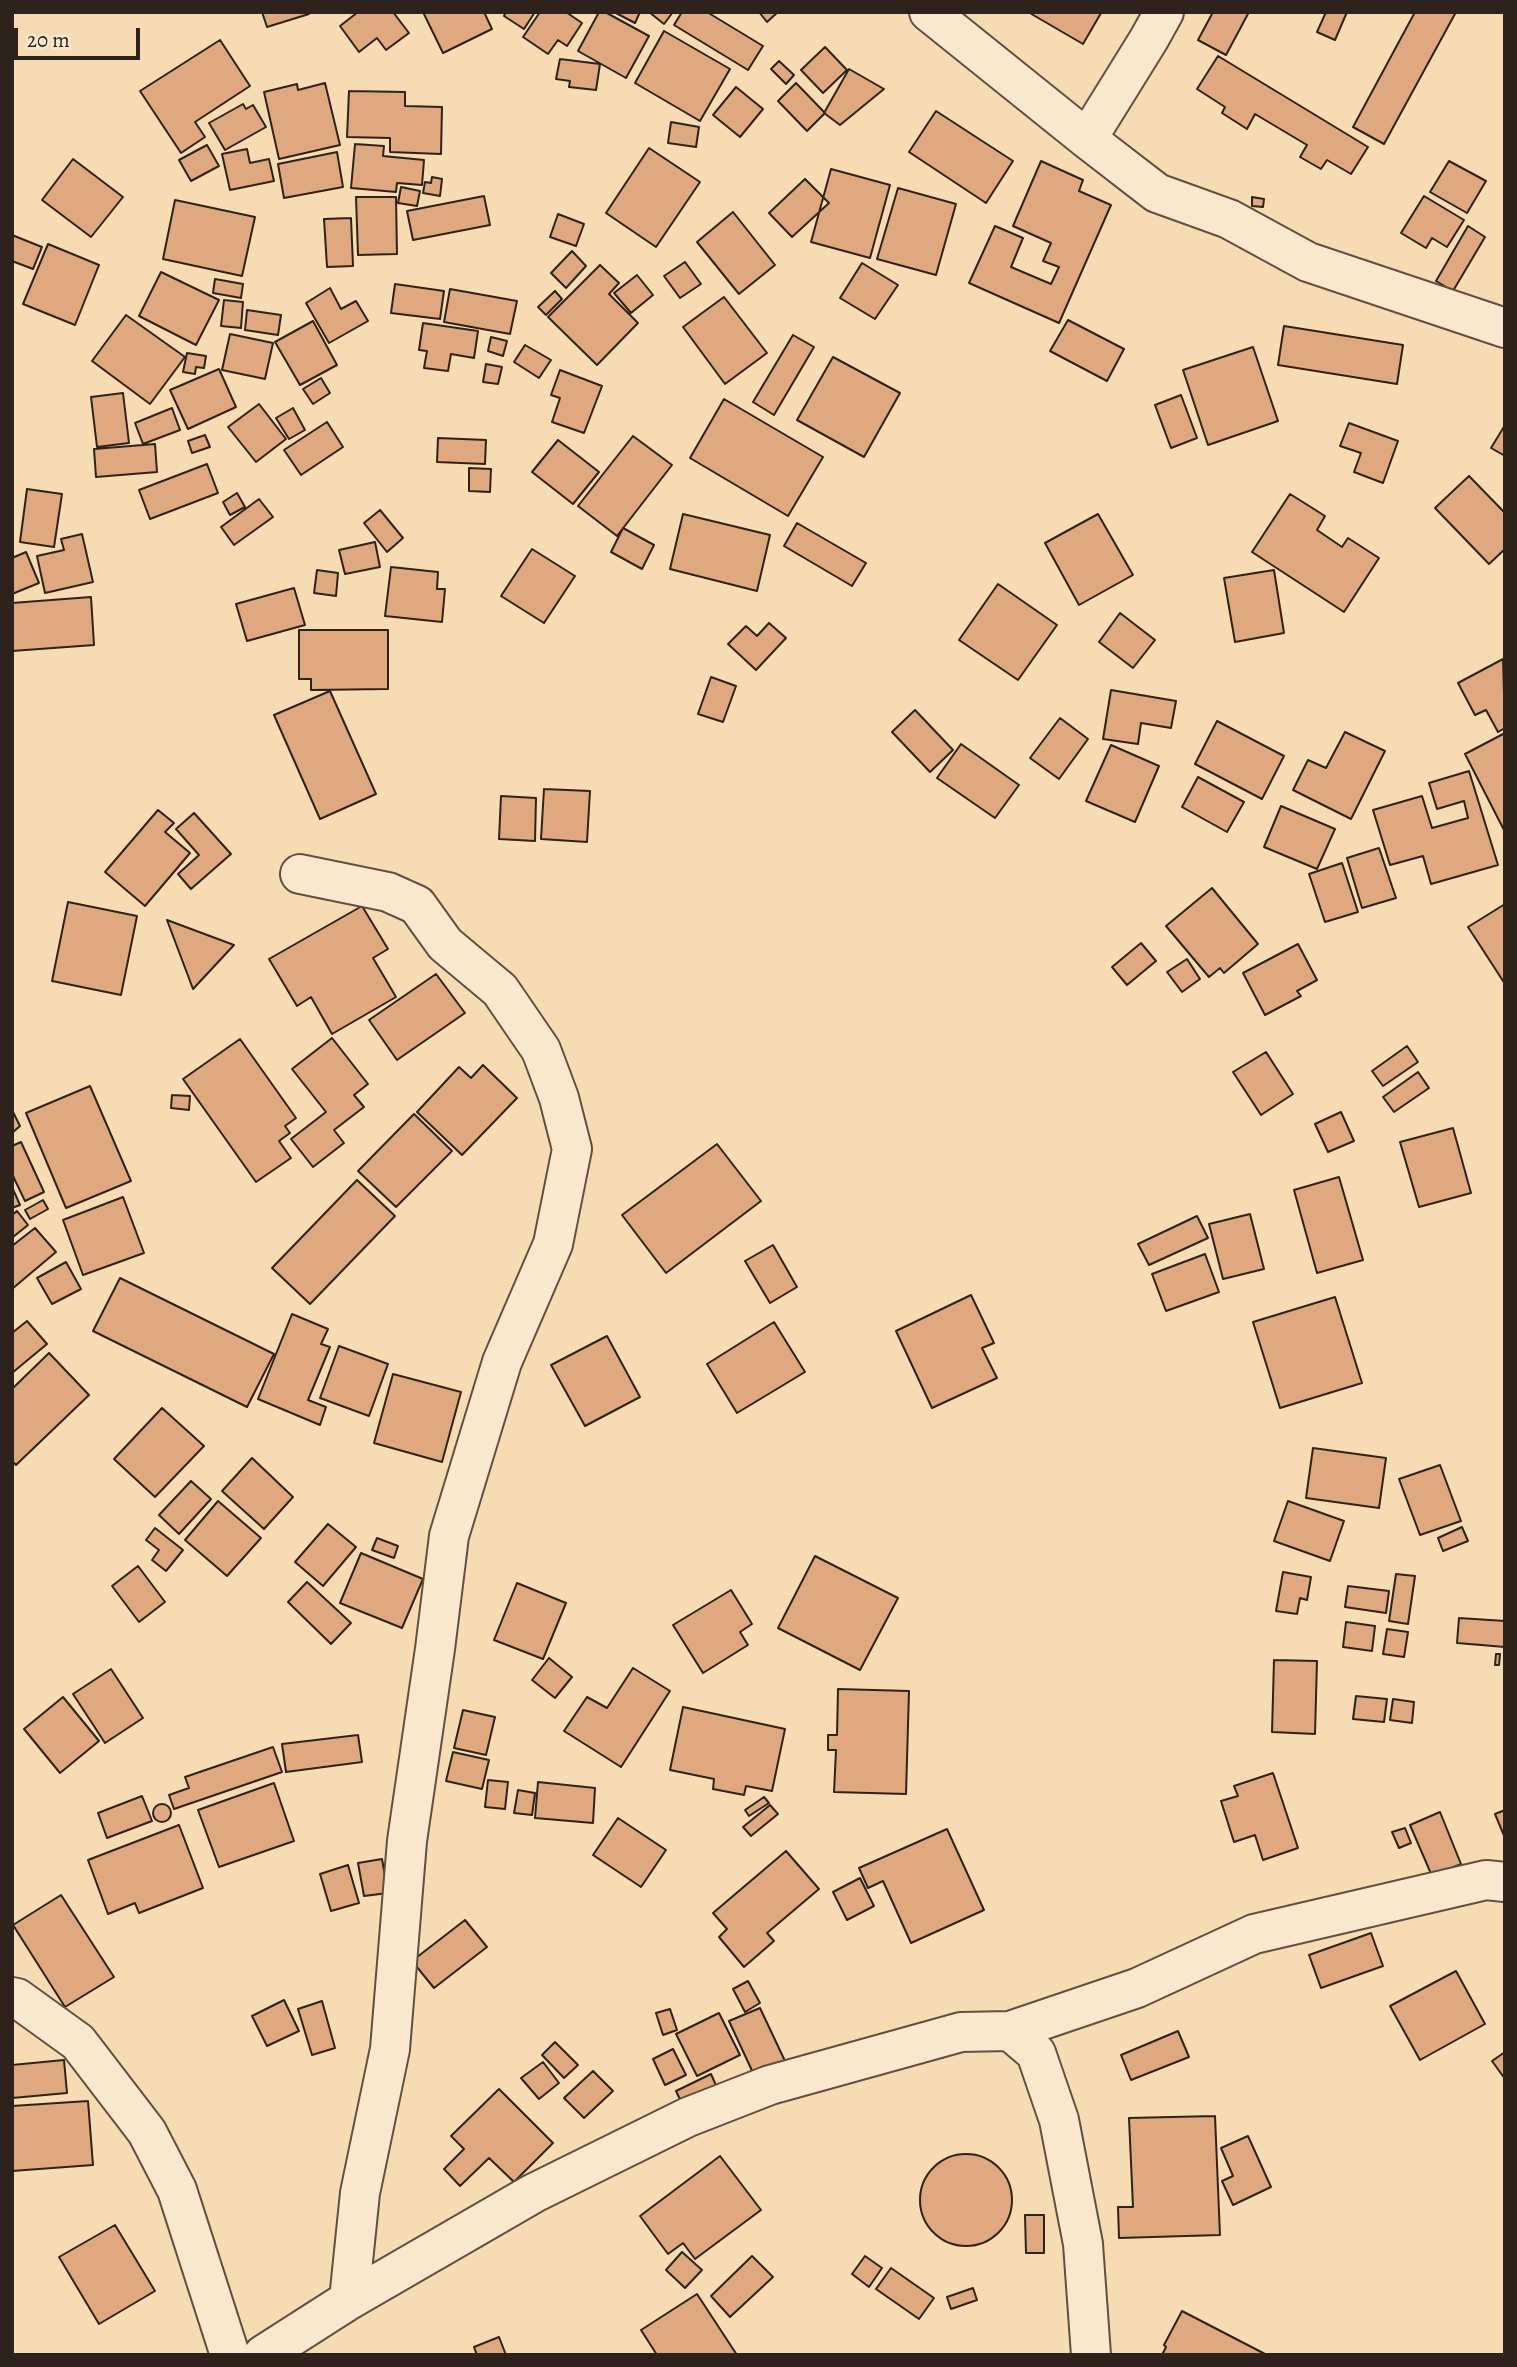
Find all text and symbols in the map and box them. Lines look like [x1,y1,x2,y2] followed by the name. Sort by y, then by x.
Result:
[18,14,144,58] scale bar
[27,26,70,54] text: 20 m

